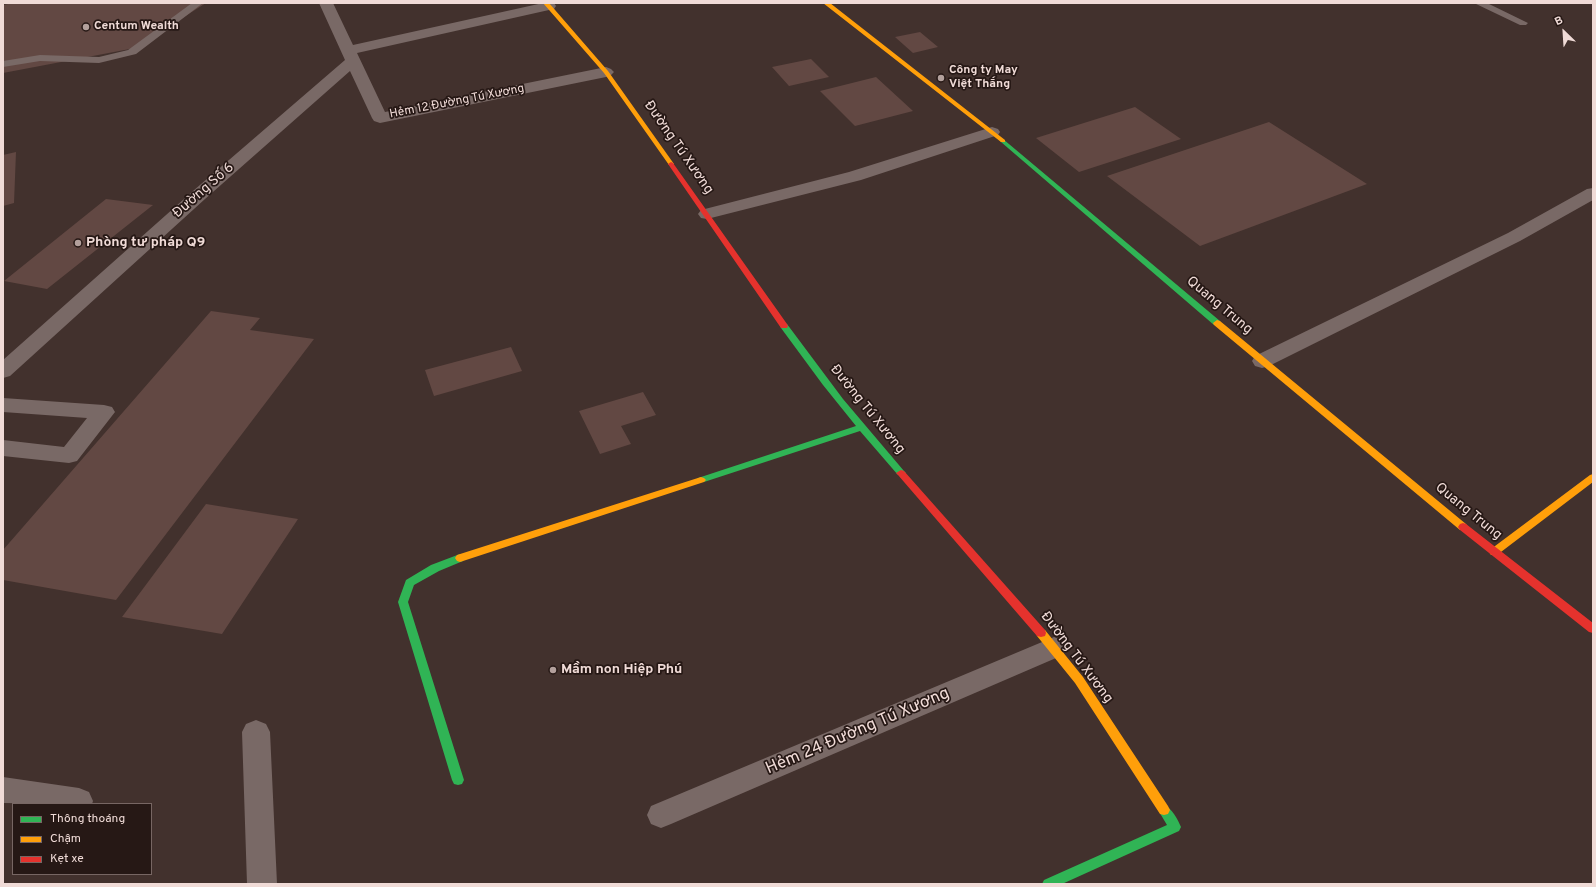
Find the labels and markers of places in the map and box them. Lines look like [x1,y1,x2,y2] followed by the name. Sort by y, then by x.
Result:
[94,20,179,34] place label: Centum Wealth
[81,22,91,32] marker: Centum Wealth
[949,64,1018,92] place label: Công ty May Việt Thắng
[936,73,946,83] marker: Công ty May Việt Thắng
[86,235,205,251] place label: Phòng tư pháp Q9
[73,238,83,248] marker: Phòng tư pháp Q9
[561,662,682,678] place label: Mầm non Hiệp Phú
[548,665,558,675] marker: Mầm non Hiệp Phú

